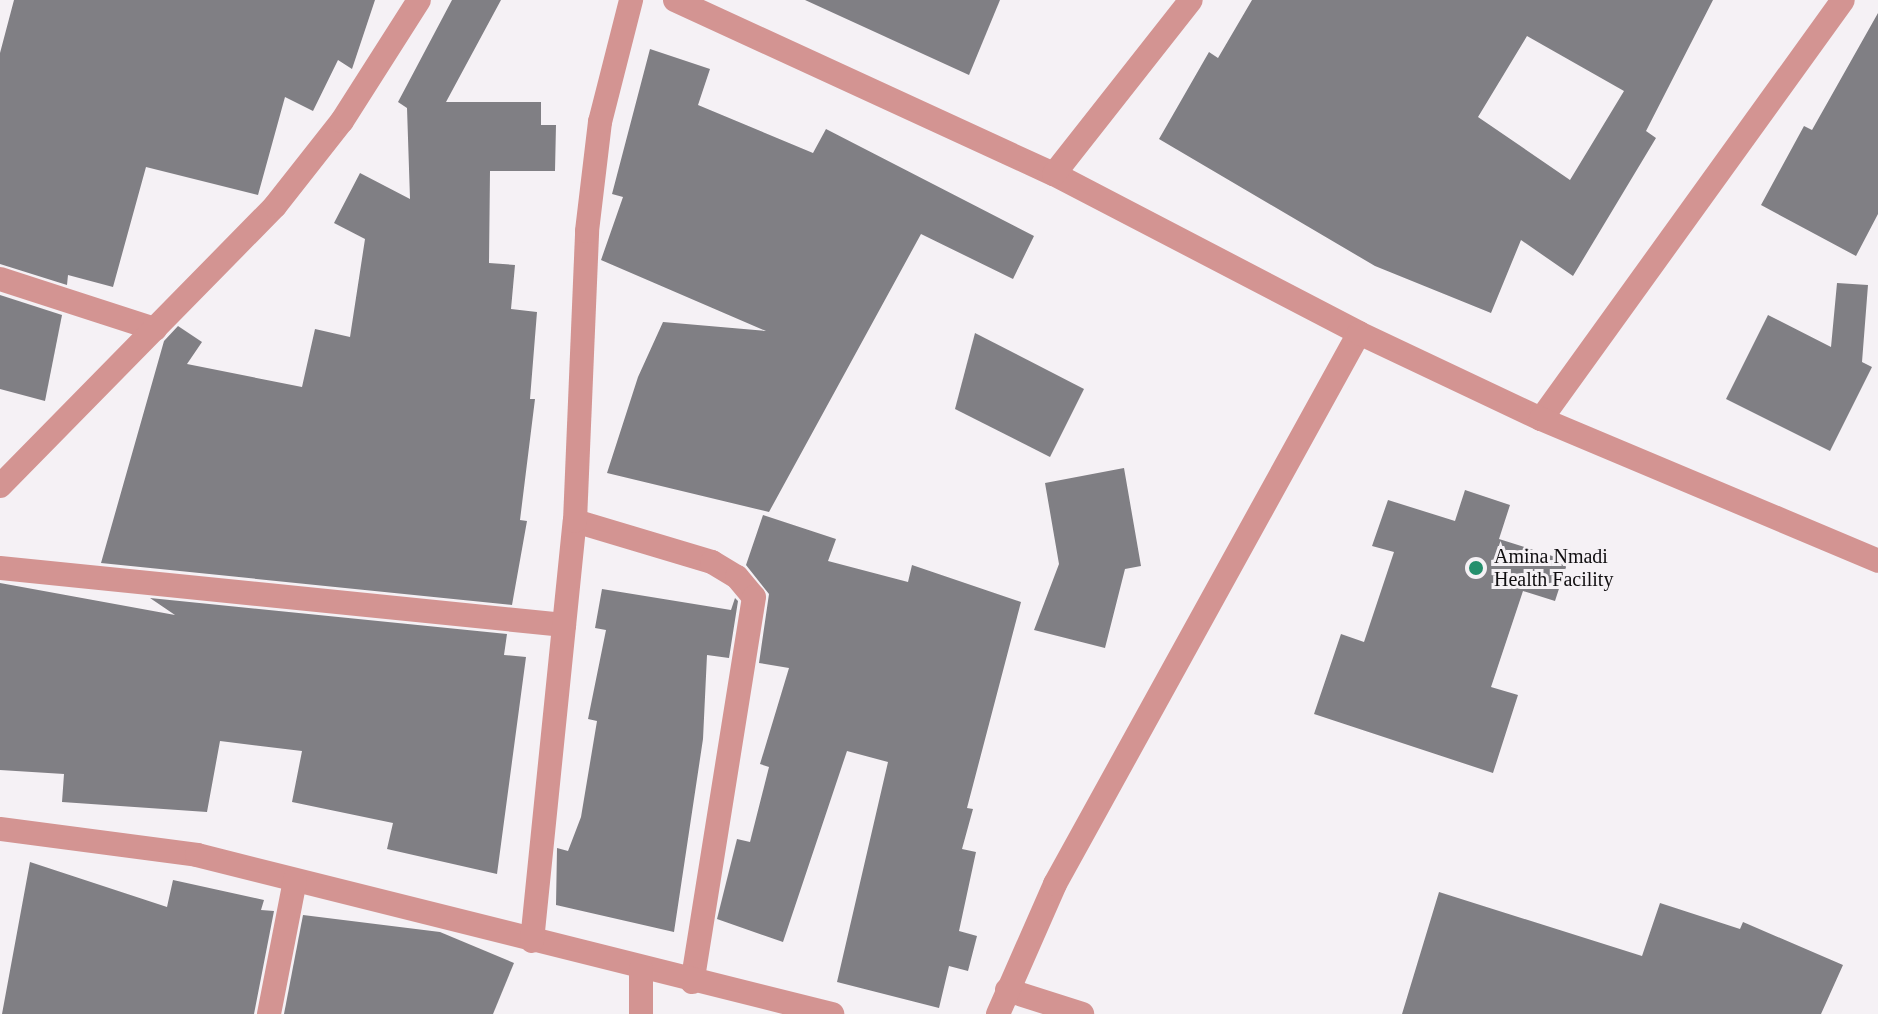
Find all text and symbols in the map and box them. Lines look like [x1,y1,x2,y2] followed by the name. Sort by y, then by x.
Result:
[1494,544,1613,591] place label: Amina Nmadi Health Facility
[1465,557,1487,579] marker: Amina Nmadi Health Facility

